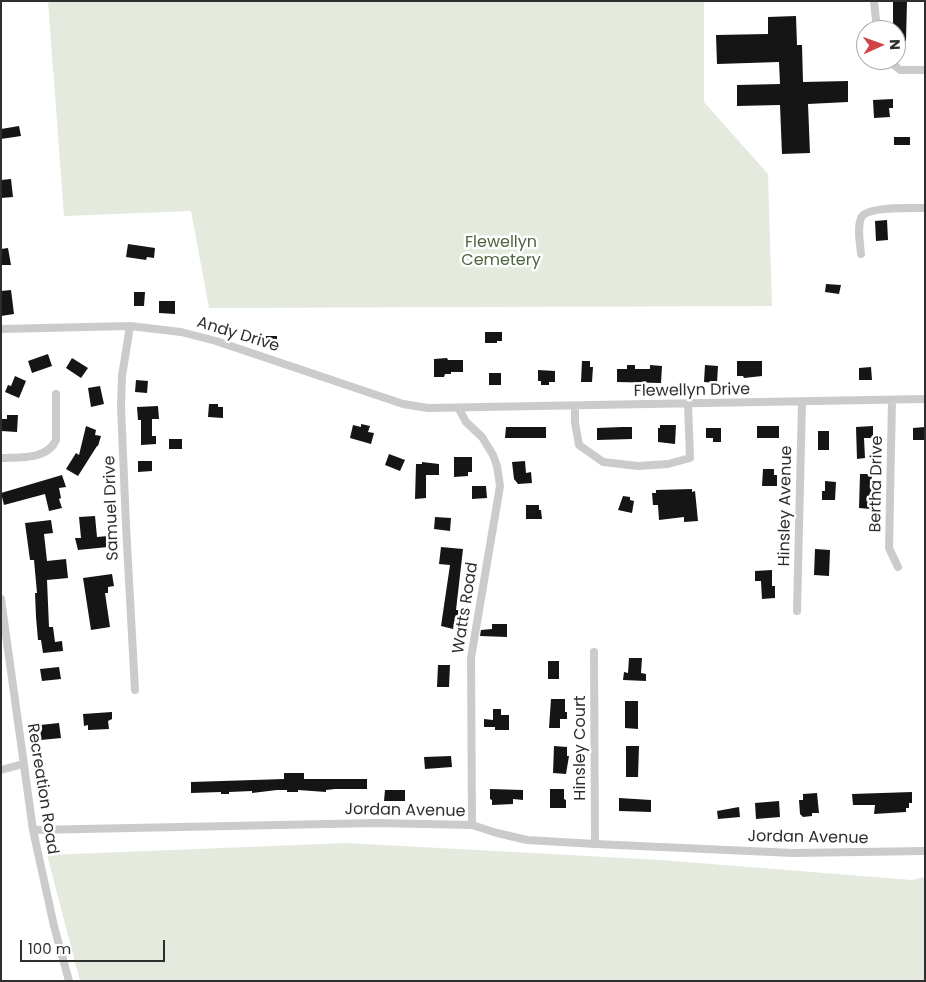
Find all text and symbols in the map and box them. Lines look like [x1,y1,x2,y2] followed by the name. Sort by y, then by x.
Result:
[856,20,906,70] north arrow
[885,39,905,50] text: N
[461,233,541,271] park label: Flewellyn Cemetery
[194,313,282,357] street label: Andy Drive
[634,380,750,402] street label: Flewellyn Drive
[867,435,887,533] street label: Bertha Drive
[775,445,797,567] street label: Hinsley Avenue
[101,455,123,561] street label: Samuel Drive
[449,561,483,655] street label: Watts Road
[571,695,591,801] street label: Hinsley Court
[22,722,62,856] street label: Recreation Road
[344,800,466,822] street label: Jordan Avenue
[747,827,869,849] street label: Jordan Avenue
[22,930,168,962] scale bar
[28,938,71,959] text: 100 m

